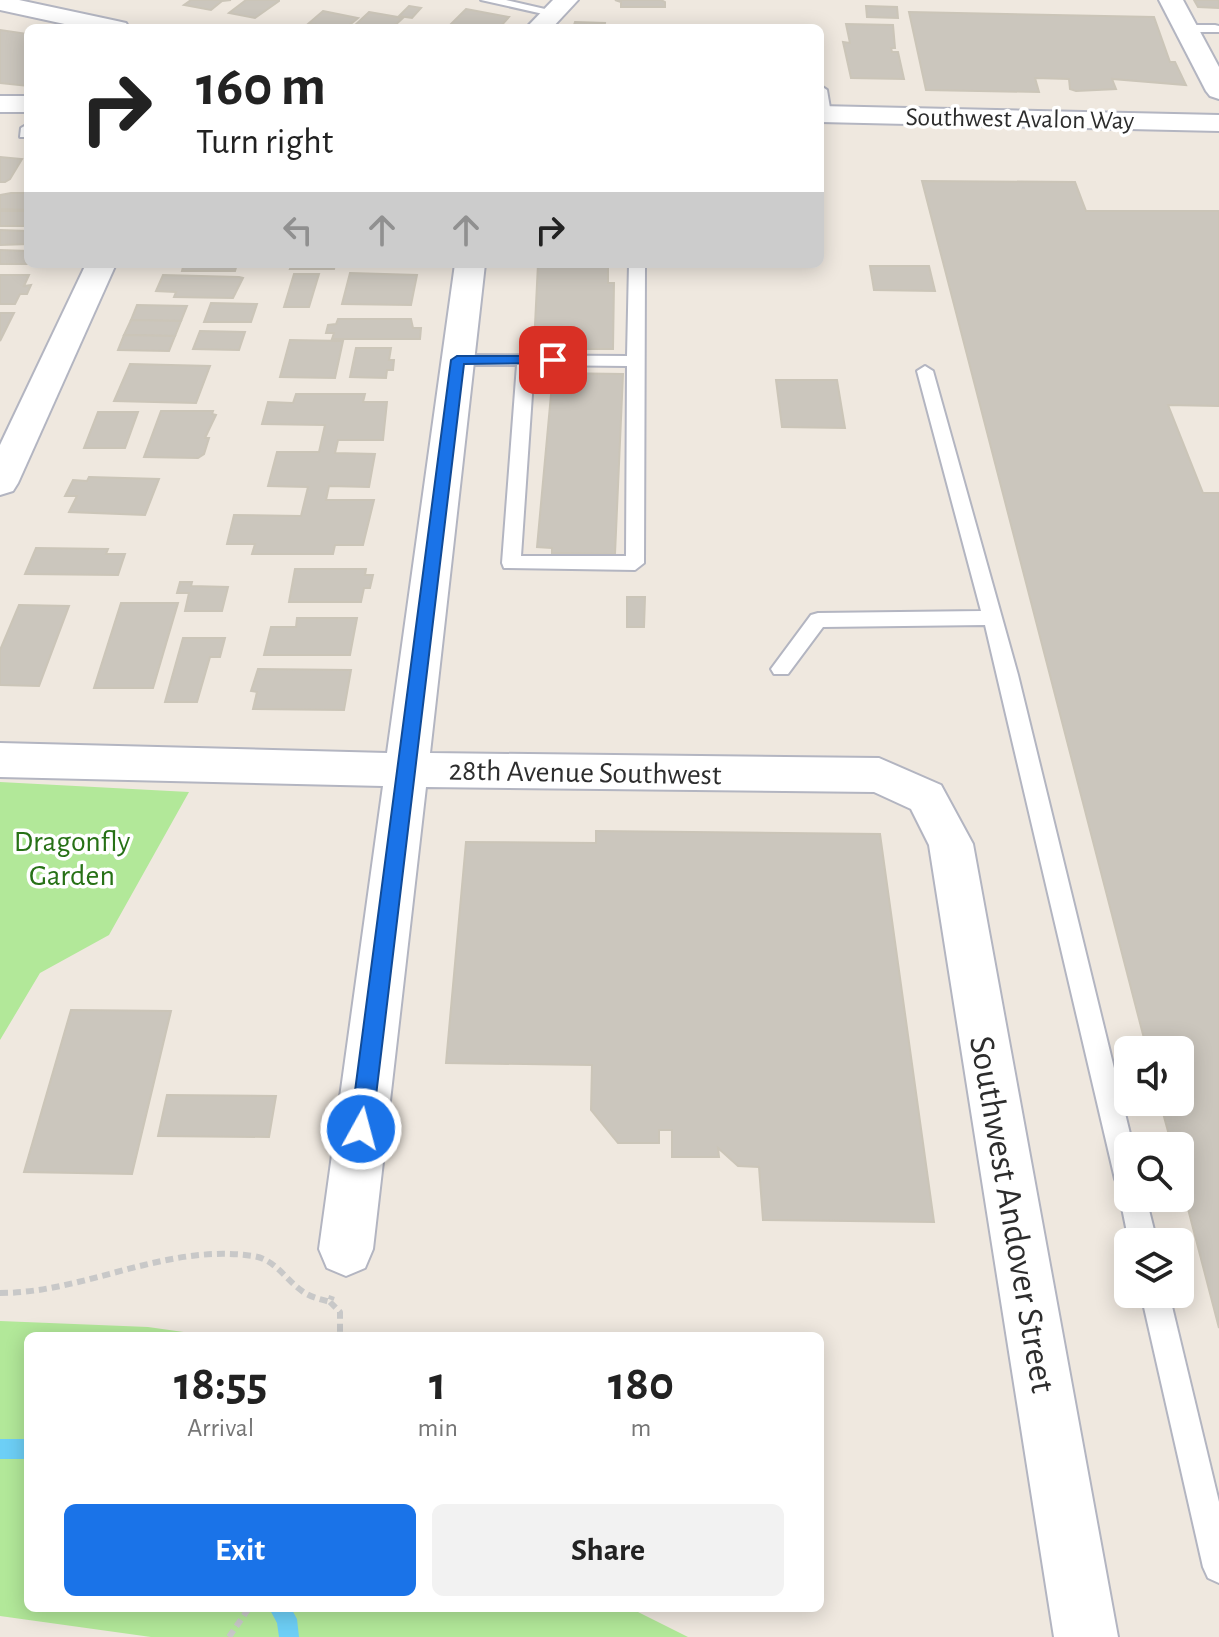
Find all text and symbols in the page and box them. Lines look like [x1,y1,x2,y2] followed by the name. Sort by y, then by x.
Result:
[64,56,168,160] icon: right
[196,59,326,115] text: 160 m
[905,104,1135,134] street label: Southwest Avalon Way
[196,124,333,160] text: Turn right
[276,208,320,252] icon: left
[360,208,404,252] icon: ahead
[444,208,488,252] icon: ahead
[528,208,572,252] icon: right
[519,326,587,394] pin
[531,338,575,382] icon: arrive
[448,756,722,790] street label: 28th Avenue Southwest
[14,827,131,891] park label: Dragonfly Garden
[963,1033,1061,1396] street label: Southwest Andover Street
[1114,1036,1194,1308] map controls
[1114,1036,1194,1116] button: sound
[319,1087,403,1171] position arrow
[1114,1132,1194,1212] button: search
[1114,1228,1194,1308] button: layers
[174,1361,267,1409] text: 18:55
[429,1361,446,1409] text: 1
[608,1361,674,1409] text: 180
[187,1415,254,1441] text: Arrival
[417,1415,458,1441] text: min
[631,1415,651,1441] text: m
[64,1504,416,1596] button: Exit
[432,1504,784,1596] button: Share

